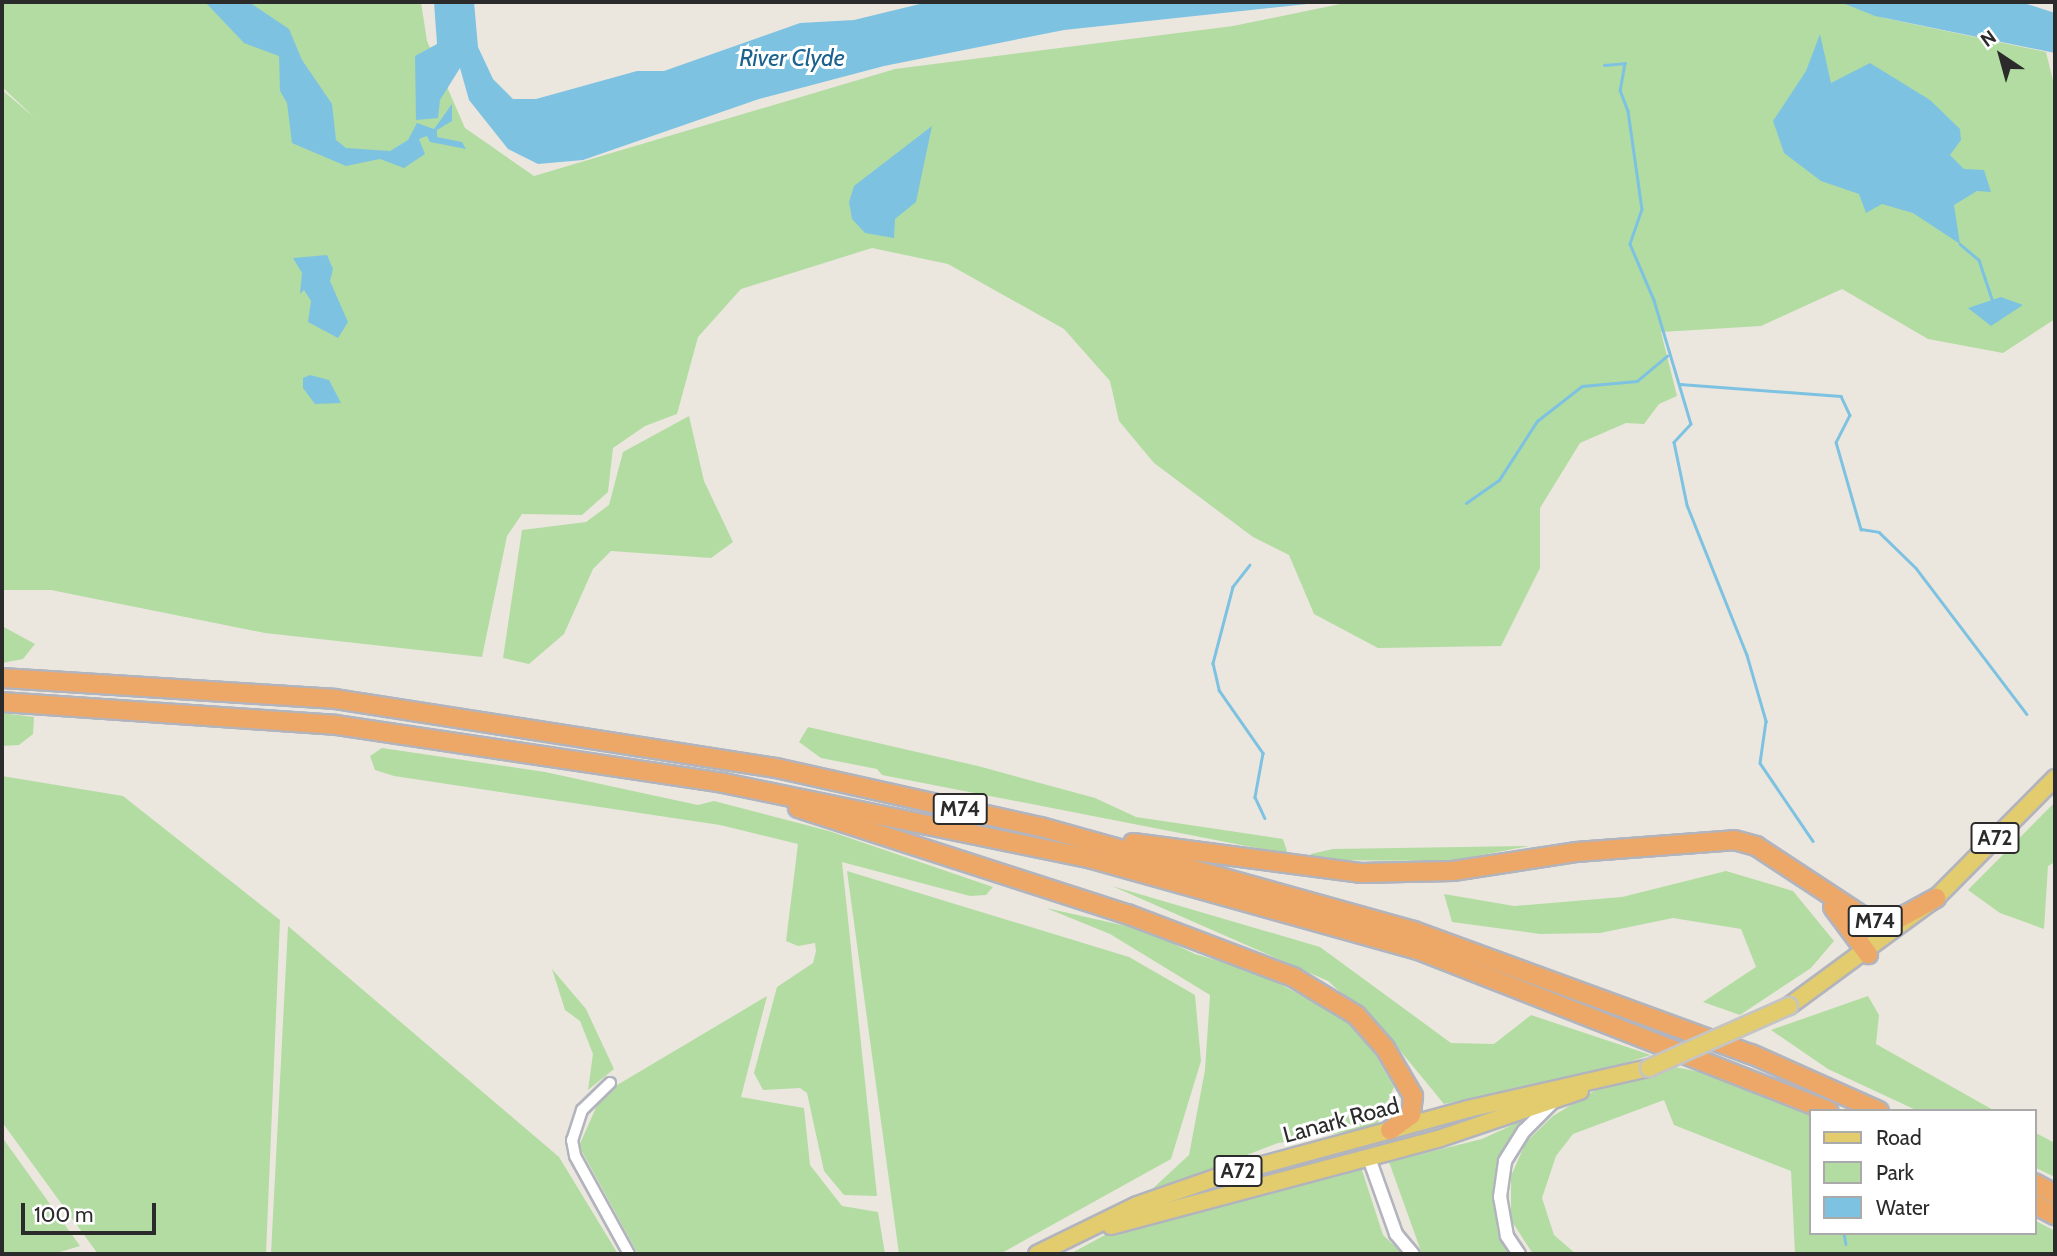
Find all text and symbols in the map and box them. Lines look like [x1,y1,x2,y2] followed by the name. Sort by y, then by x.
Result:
[1966,21,2036,91] north arrow
[1976,25,2001,52] text: N
[739,44,845,72] water label: River Clyde
[932,792,988,826] road number: M74
[1970,820,2020,856] road number: A72
[1847,904,1903,939] road number: M74
[1280,1091,1402,1149] street label: Lanark Road
[1808,1109,2036,1235] legend
[1876,1125,1922,1150] text: Road
[1214,1154,1262,1188] road number: A72
[1876,1160,1914,1185] text: Park
[24,1190,159,1234] scale bar
[1876,1195,1929,1220] text: Water
[34,1202,93,1227] text: 100 m

